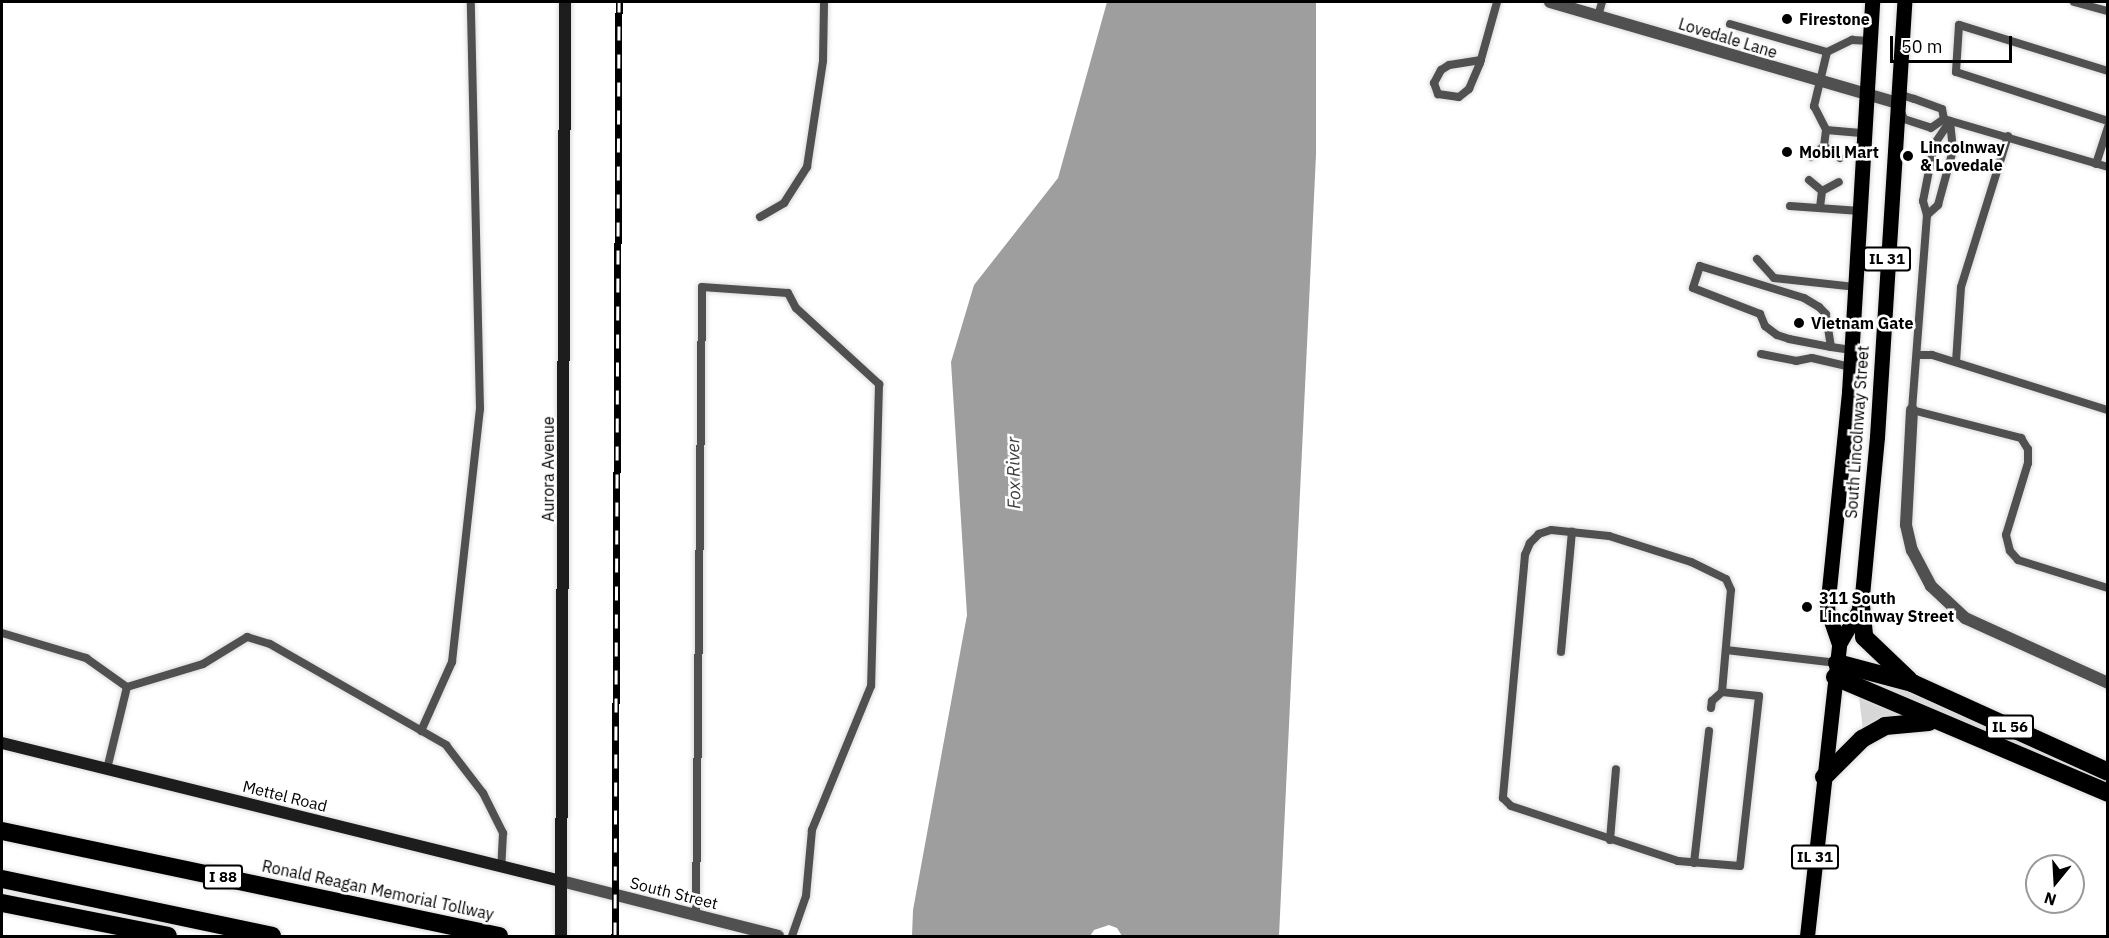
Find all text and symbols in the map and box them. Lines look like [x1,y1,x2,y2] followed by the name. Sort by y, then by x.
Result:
[1799,9,1870,29] place label: Firestone
[1780,12,1794,26] marker: Firestone
[1676,14,1780,62] street label: Lovedale Lane
[1893,24,2014,62] scale bar
[1901,35,1943,58] text: 50 m
[1920,137,2005,175] place label: Lincolnway & Lovedale
[1799,142,1879,162] place label: Mobil Mart
[1780,145,1794,159] marker: Mobil Mart
[1901,149,1915,163] marker: Lincolnway & Lovedale
[1863,247,1911,271] road number: IL 31
[1811,313,1913,333] place label: Vietnam Gate
[1792,316,1806,330] marker: Vietnam Gate
[1841,345,1873,519] street label: South Lincolnway Street
[538,416,558,522] street label: Aurora Avenue
[1003,437,1025,509] water label: Fox River
[1819,588,1954,626] place label: 311 South Lincolnway Street
[1800,600,1814,614] marker: 311 South Lincolnway Street
[1986,715,2034,739] road number: IL 56
[241,776,329,816] street label: Mettel Road
[1791,845,1839,869] road number: IL 31
[2025,854,2085,914] north arrow
[260,856,496,924] street label: Ronald Reagan Memorial Tollway
[202,865,244,889] road number: I 88
[628,873,720,913] street label: South Street
[2041,888,2059,911] text: N

